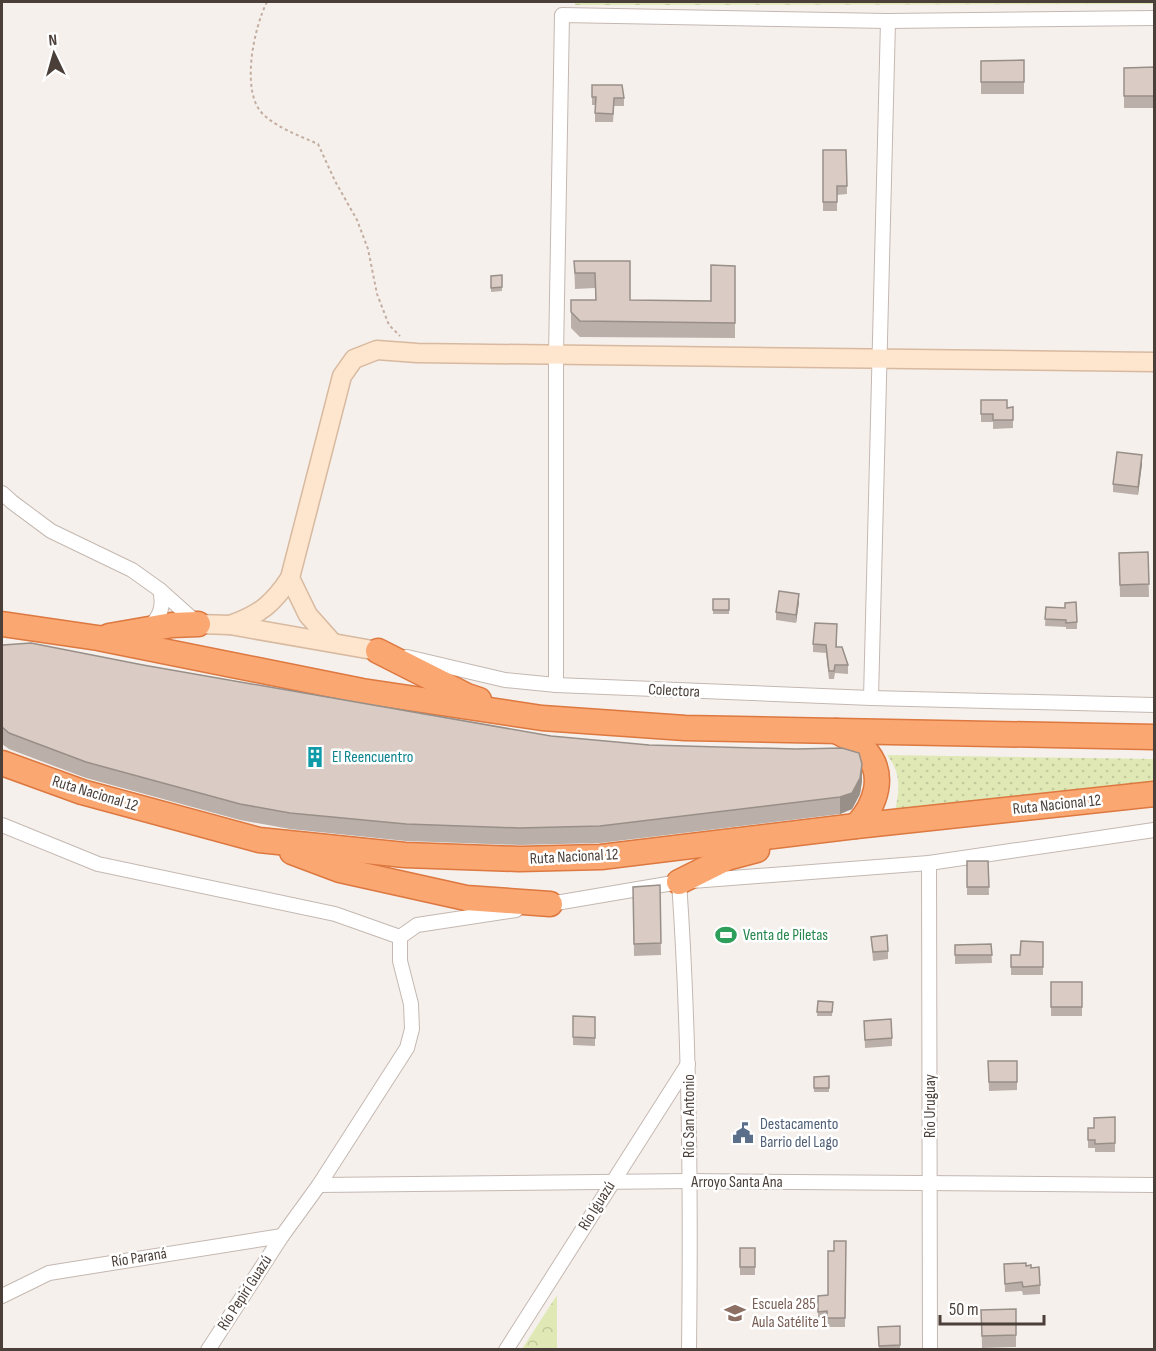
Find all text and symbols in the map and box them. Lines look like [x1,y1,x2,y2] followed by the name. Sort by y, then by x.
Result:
[24,24,84,84] north arrow
[48,31,58,50] text: N
[648,680,700,702] street label: Colectora
[303,745,327,769] building icon: El Reencuentro
[332,748,413,767] place label: El Reencuentro
[50,772,140,816] street label: Ruta Nacional 12
[1012,791,1102,819] street label: Ruta Nacional 12
[529,845,619,869] street label: Ruta Nacional 12
[714,923,738,947] sports icon: Venta de Piletas
[743,926,828,945] place label: Venta de Piletas
[680,1074,699,1158] street label: Río San Antonio
[921,1074,940,1138] street label: Río Uruguay
[760,1115,838,1152] place label: Destacamento Barrio del Lago
[731,1121,755,1145] public building icon: Destacamento Barrio del Lago
[690,1173,783,1192] street label: Arroyo Santa Ana
[575,1178,619,1234] street label: Río Iguazú
[110,1244,168,1272] street label: Río Paraná
[214,1252,276,1334] street label: Río Pepirí Guazú
[940,1288,1044,1326] scale bar
[751,1295,827,1332] place label: Escuela 285 Aula Satélite 1
[949,1299,979,1320] text: 50 m
[723,1301,747,1325] school or university icon: Escuela 285 Aula Satélite 1

